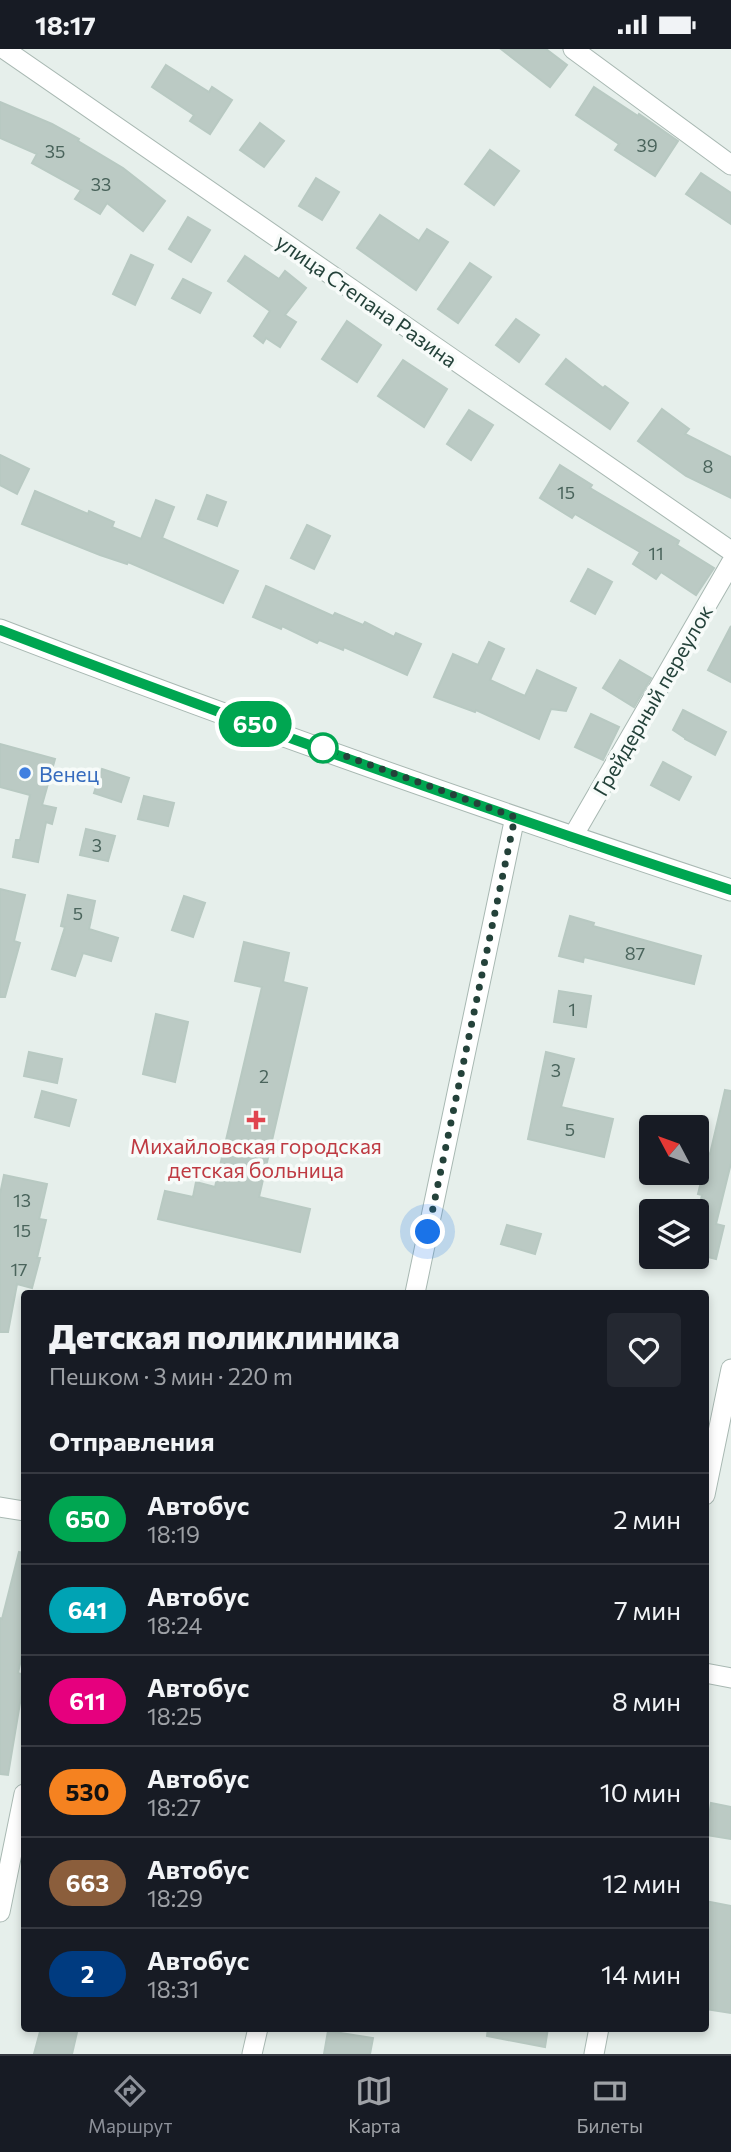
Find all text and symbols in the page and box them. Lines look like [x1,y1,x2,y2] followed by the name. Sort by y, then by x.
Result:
[35,9,96,40] text: 18:17
[636,134,658,156] house number: 39
[45,140,65,162] house number: 35
[91,173,111,195] house number: 33
[272,228,462,372] street label: улица Степана Разина
[703,455,714,477] house number: 8
[557,481,575,503] house number: 15
[648,542,664,564] house number: 11
[587,600,717,800] street label: Грейдерный переулок
[215,701,295,747] line badge: 650
[233,709,277,738] text: 650
[308,733,338,763] unlabelled marker
[39,761,99,786] place label: Венец
[17,765,33,781] marker: Венец
[92,834,102,856] house number: 3
[73,902,83,924] house number: 5
[625,942,645,964] house number: 87
[568,998,576,1020] house number: 1
[551,1059,561,1081] house number: 3
[259,1065,269,1087] house number: 2
[246,1110,266,1130] marker: Михайловская городская детская больница
[639,1115,709,1185] north arrow
[639,1115,709,1269] map controls
[565,1118,575,1140] house number: 5
[130,1133,382,1182] place label: Михайловская городская детская больница
[13,1189,31,1211] house number: 13
[639,1199,709,1269] button: layers
[410,1214,445,1249] your location
[13,1219,31,1241] house number: 15
[10,1258,28,1280] house number: 17
[607,1313,681,1387] button: heart
[49,1315,400,1356] text: Детская поликлиника
[49,1362,293,1390] text: Пешком · 3 мин · 220 m
[49,1425,215,1456] text: Отправления
[147,1489,249,1520] text: Автобус
[613,1503,681,1534] text: 2 мин
[65,1504,110,1533] text: 650
[147,1520,200,1548] text: 18:19
[147,1580,249,1611] text: Автобус
[614,1594,681,1625] text: 7 мин
[68,1595,107,1624] text: 641
[147,1611,202,1639] text: 18:24
[147,1671,249,1702] text: Автобус
[612,1685,681,1716] text: 8 мин
[69,1686,106,1715] text: 611
[147,1702,202,1730] text: 18:25
[147,1762,249,1793] text: Автобус
[600,1776,681,1807] text: 10 мин
[66,1777,109,1806] text: 530
[147,1793,201,1821] text: 18:27
[147,1853,249,1884] text: Автобус
[602,1867,681,1898] text: 12 мин
[66,1868,109,1897] text: 663
[147,1884,203,1912] text: 18:29
[147,1944,249,1975] text: Автобус
[601,1958,681,1989] text: 14 мин
[81,1959,94,1988] text: 2
[147,1975,199,2003] text: 18:31
[88,2072,172,2137] tab: Маршрут
[348,2072,401,2137] tab: Карта
[577,2072,643,2137] tab: Билеты

